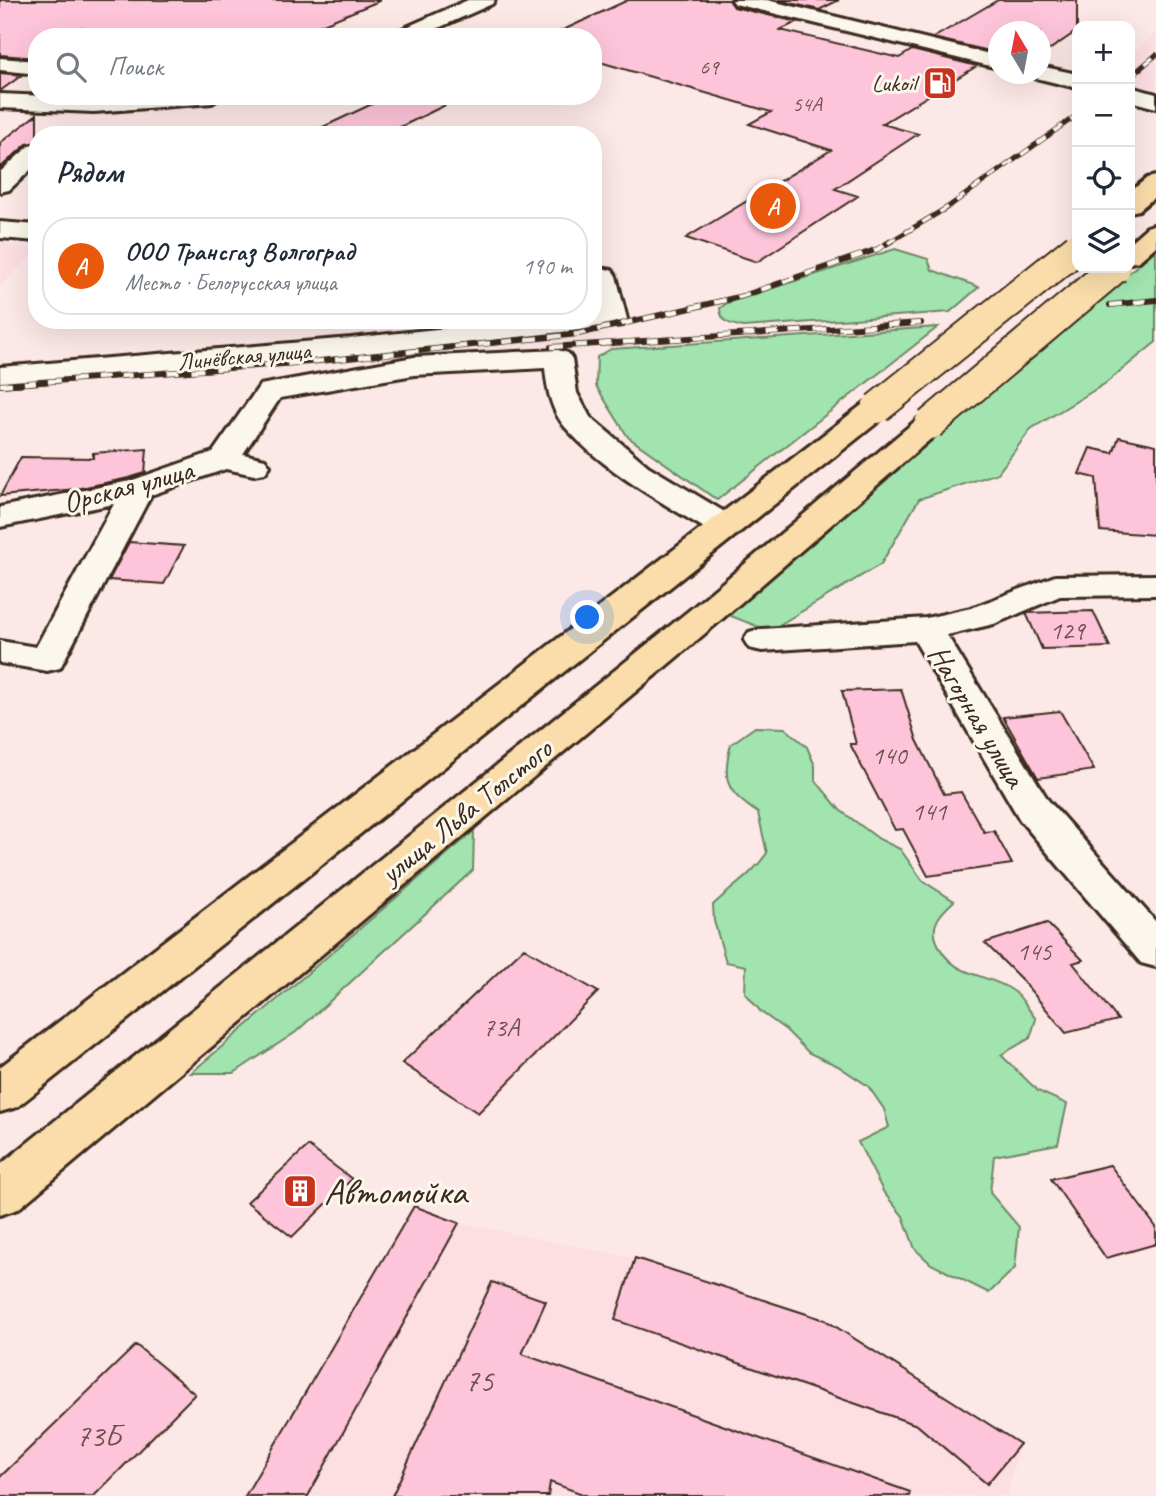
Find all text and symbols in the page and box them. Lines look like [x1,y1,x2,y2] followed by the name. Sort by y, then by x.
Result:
[988,21,1051,84] north arrow
[1072,21,1135,273] map controls
[1072,21,1135,84] button: +
[28,28,602,105] search box
[52,48,90,86] icon: search
[108,50,163,83] text: Поиск
[700,54,720,80] house number: 69
[921,64,959,102] fuel station icon: Lukoil
[872,68,920,98] place label: Lukoil
[1072,84,1135,147] button: −
[792,91,823,117] house number: 54А
[1072,147,1135,210] button: locate
[56,153,123,191] text: Рядом
[750,180,796,232] pin: A
[1072,210,1135,273] button: layers
[125,235,354,268] text: ООО Трансгаз Волгоград
[75,252,87,281] text: A
[523,252,572,281] text: 190 m
[125,268,337,297] text: Место · Белорусская улица
[176,335,313,377] street label: Линёвская улица
[59,450,199,522] street label: Орская улица
[570,600,604,634] your location
[1049,614,1087,647] house number: 129
[920,638,1035,796] street label: Нагорная улица
[371,729,561,893] street label: улица Льва Толстого
[871,739,909,772] house number: 140
[911,795,948,828] house number: 141
[1016,935,1053,968] house number: 145
[483,1011,521,1044] house number: 73А
[324,1168,470,1215] place label: Автомойка
[281,1172,319,1210] building icon: Автомойка
[465,1360,495,1401] house number: 75
[75,1415,125,1456] house number: 73Б

